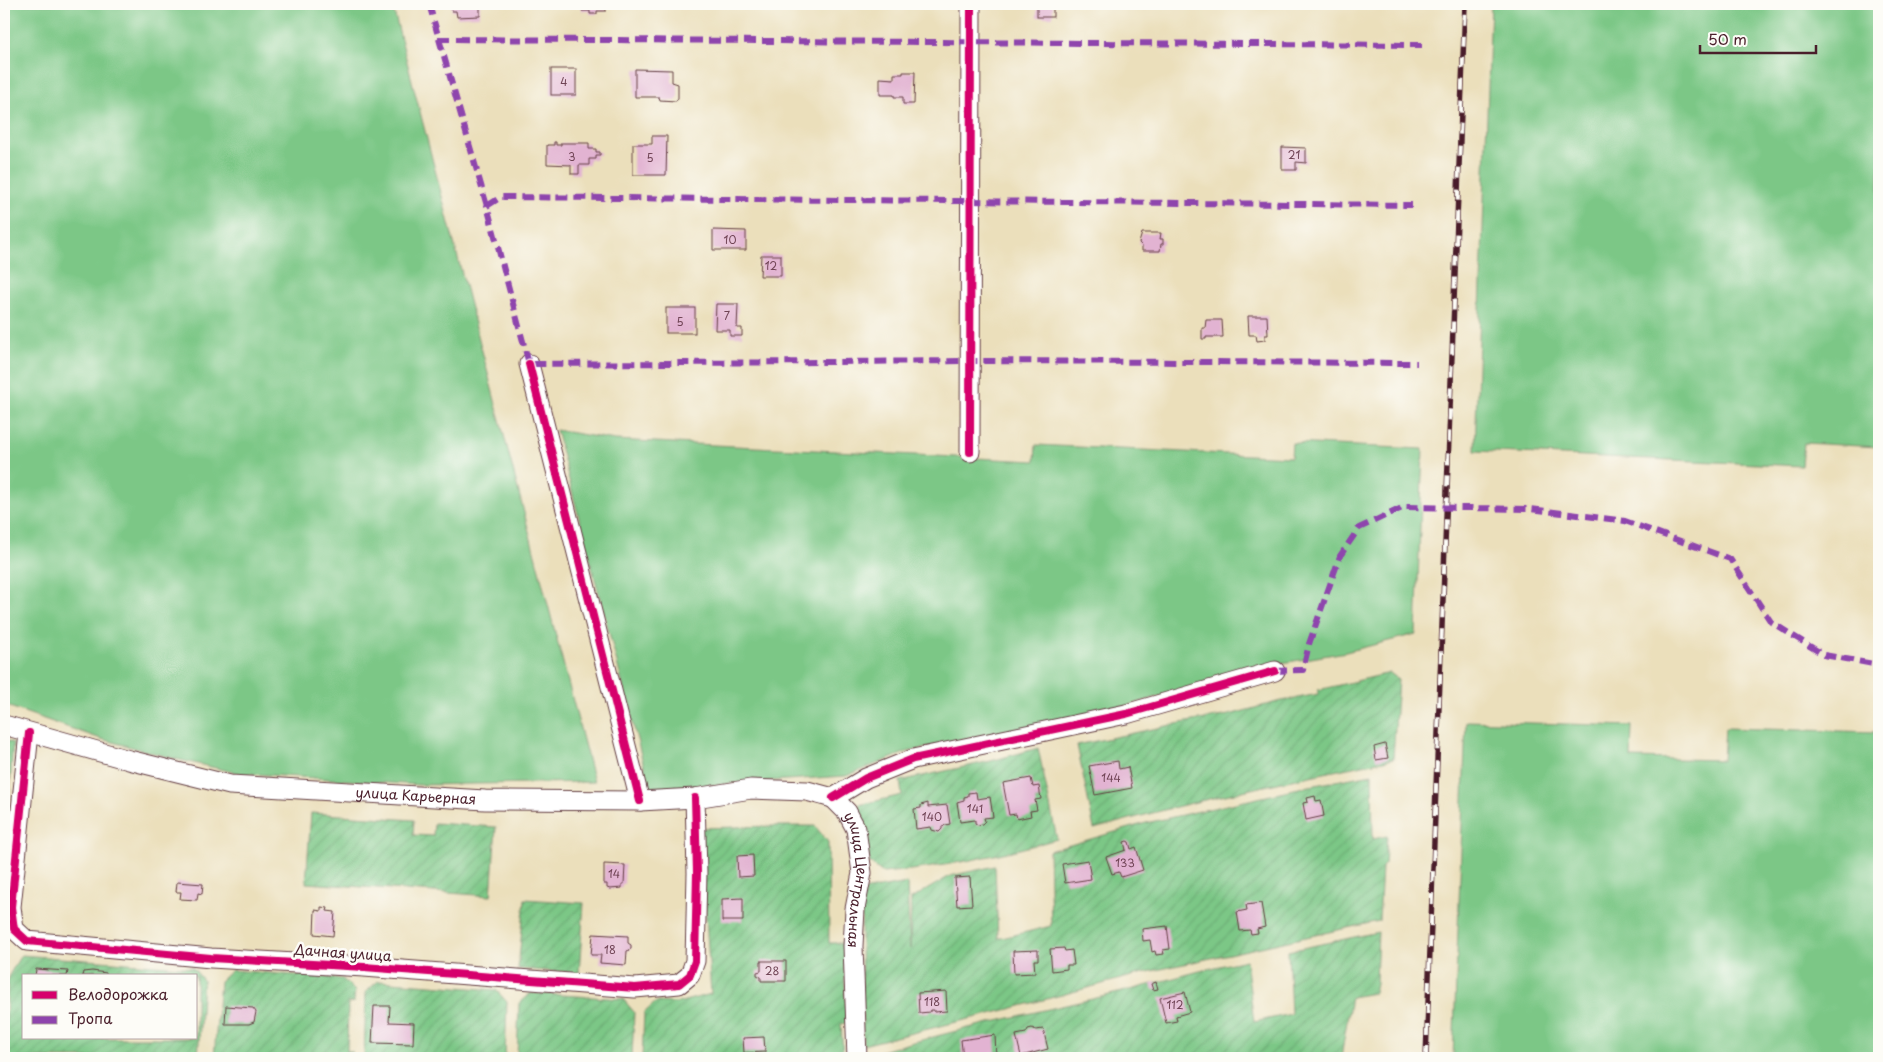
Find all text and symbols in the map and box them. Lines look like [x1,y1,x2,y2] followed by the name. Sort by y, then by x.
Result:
[1700,22,1817,54] scale bar
[1708,27,1747,50] text: 50 m
[560,73,568,90] house number: 4
[1288,146,1300,163] house number: 21
[568,148,576,165] house number: 3
[646,149,654,166] house number: 5
[724,231,736,248] house number: 10
[765,257,778,274] house number: 12
[724,307,730,324] house number: 7
[676,313,684,330] house number: 5
[1101,769,1121,786] house number: 144
[355,781,477,809] street label: улица Карьерная
[967,800,983,817] house number: 141
[839,808,873,948] street label: улица Центральная
[922,808,942,825] house number: 140
[1115,854,1135,871] house number: 133
[608,865,620,882] house number: 14
[293,939,393,966] street label: Дачная улица
[604,941,616,958] house number: 18
[765,962,779,979] house number: 28
[22,974,198,1040] legend
[68,982,169,1005] text: Велодорожка
[924,993,940,1010] house number: 118
[1166,996,1184,1013] house number: 112
[68,1006,113,1029] text: Тропа

